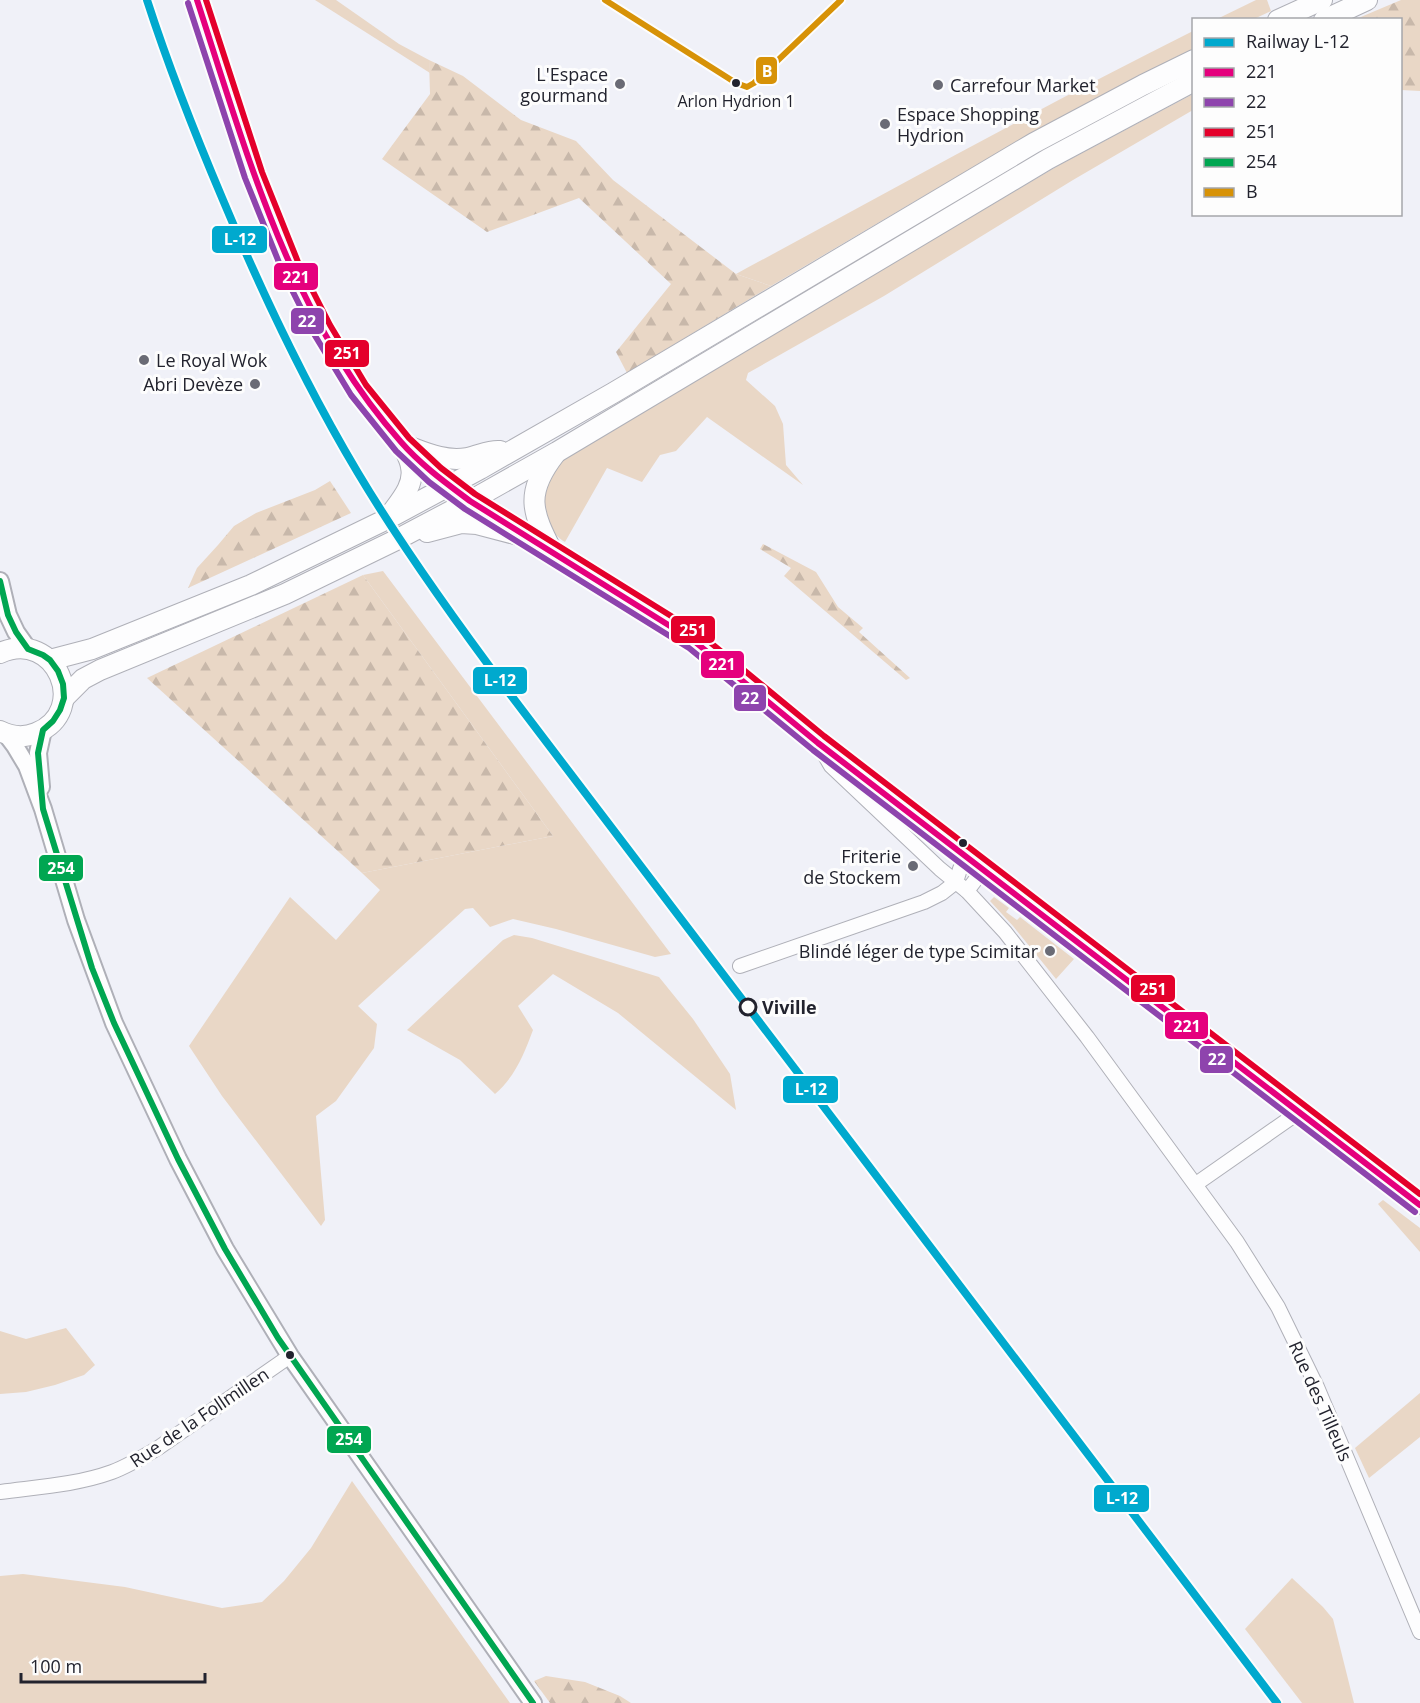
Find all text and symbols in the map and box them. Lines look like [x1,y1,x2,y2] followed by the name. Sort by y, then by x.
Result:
[1192,18,1402,216] legend
[1246,29,1350,53] text: Railway L-12
[755,56,778,85] line badge: B
[1246,59,1277,83] text: 221
[762,60,772,82] text: B
[520,62,608,107] place label: L'Espace gourmand
[950,73,1096,97] place label: Carrefour Market
[613,77,627,91] marker: L'Espace gourmand
[730,77,742,89] marker: Arlon Hydrion 1
[931,78,945,92] marker: Carrefour Market
[1246,89,1267,113] text: 22
[677,90,795,112] place label: Arlon Hydrion 1
[897,102,1039,147] place label: Espace Shopping Hydrion
[878,117,892,131] marker: Espace Shopping Hydrion
[1246,119,1277,143] text: 251
[1246,149,1277,173] text: 254
[1246,179,1258,203] text: B
[211,225,268,254] line badge: L-12
[224,228,256,250] text: L-12
[273,262,319,291] line badge: 221
[282,266,310,288] text: 221
[290,307,325,335] line badge: 22
[298,310,316,332] text: 22
[324,339,370,368] line badge: 251
[333,342,361,364] text: 251
[156,348,268,372] place label: Le Royal Wok
[137,353,151,367] marker: Le Royal Wok
[143,372,243,396] place label: Abri Devèze
[248,377,262,391] marker: Abri Devèze
[670,615,716,644] line badge: 251
[679,619,707,641] text: 251
[700,650,745,679] line badge: 221
[708,653,736,675] text: 221
[472,666,528,695] line badge: L-12
[484,669,516,691] text: L-12
[733,684,767,712] line badge: 22
[741,687,759,709] text: 22
[957,837,969,849] unlabelled marker
[803,844,901,889] place label: Friterie de Stockem
[38,854,84,882] line badge: 254
[47,857,75,879] text: 254
[906,859,920,873] marker: Friterie de Stockem
[799,939,1039,963] place label: Blindé léger de type Scimitar
[1043,944,1057,958] marker: Blindé léger de type Scimitar
[1130,974,1176,1003] line badge: 251
[1139,978,1167,1000] text: 251
[762,995,817,1019] place label: Viville
[739,998,757,1016] marker: Viville
[1164,1011,1209,1040] line badge: 221
[1173,1015,1201,1037] text: 221
[1199,1045,1234,1074] line badge: 22
[1208,1048,1226,1070] text: 22
[782,1075,839,1104] line badge: L-12
[795,1078,827,1100] text: L-12
[1284,1337,1358,1465] street label: Rue des Tilleuls
[284,1349,296,1361] unlabelled marker
[125,1362,273,1472] street label: Rue de la Follmillen
[326,1425,372,1454] line badge: 254
[335,1428,363,1450] text: 254
[1093,1484,1150,1513] line badge: L-12
[1106,1487,1138,1509] text: L-12
[21,1646,206,1684] scale bar
[30,1654,82,1678] text: 100 m

